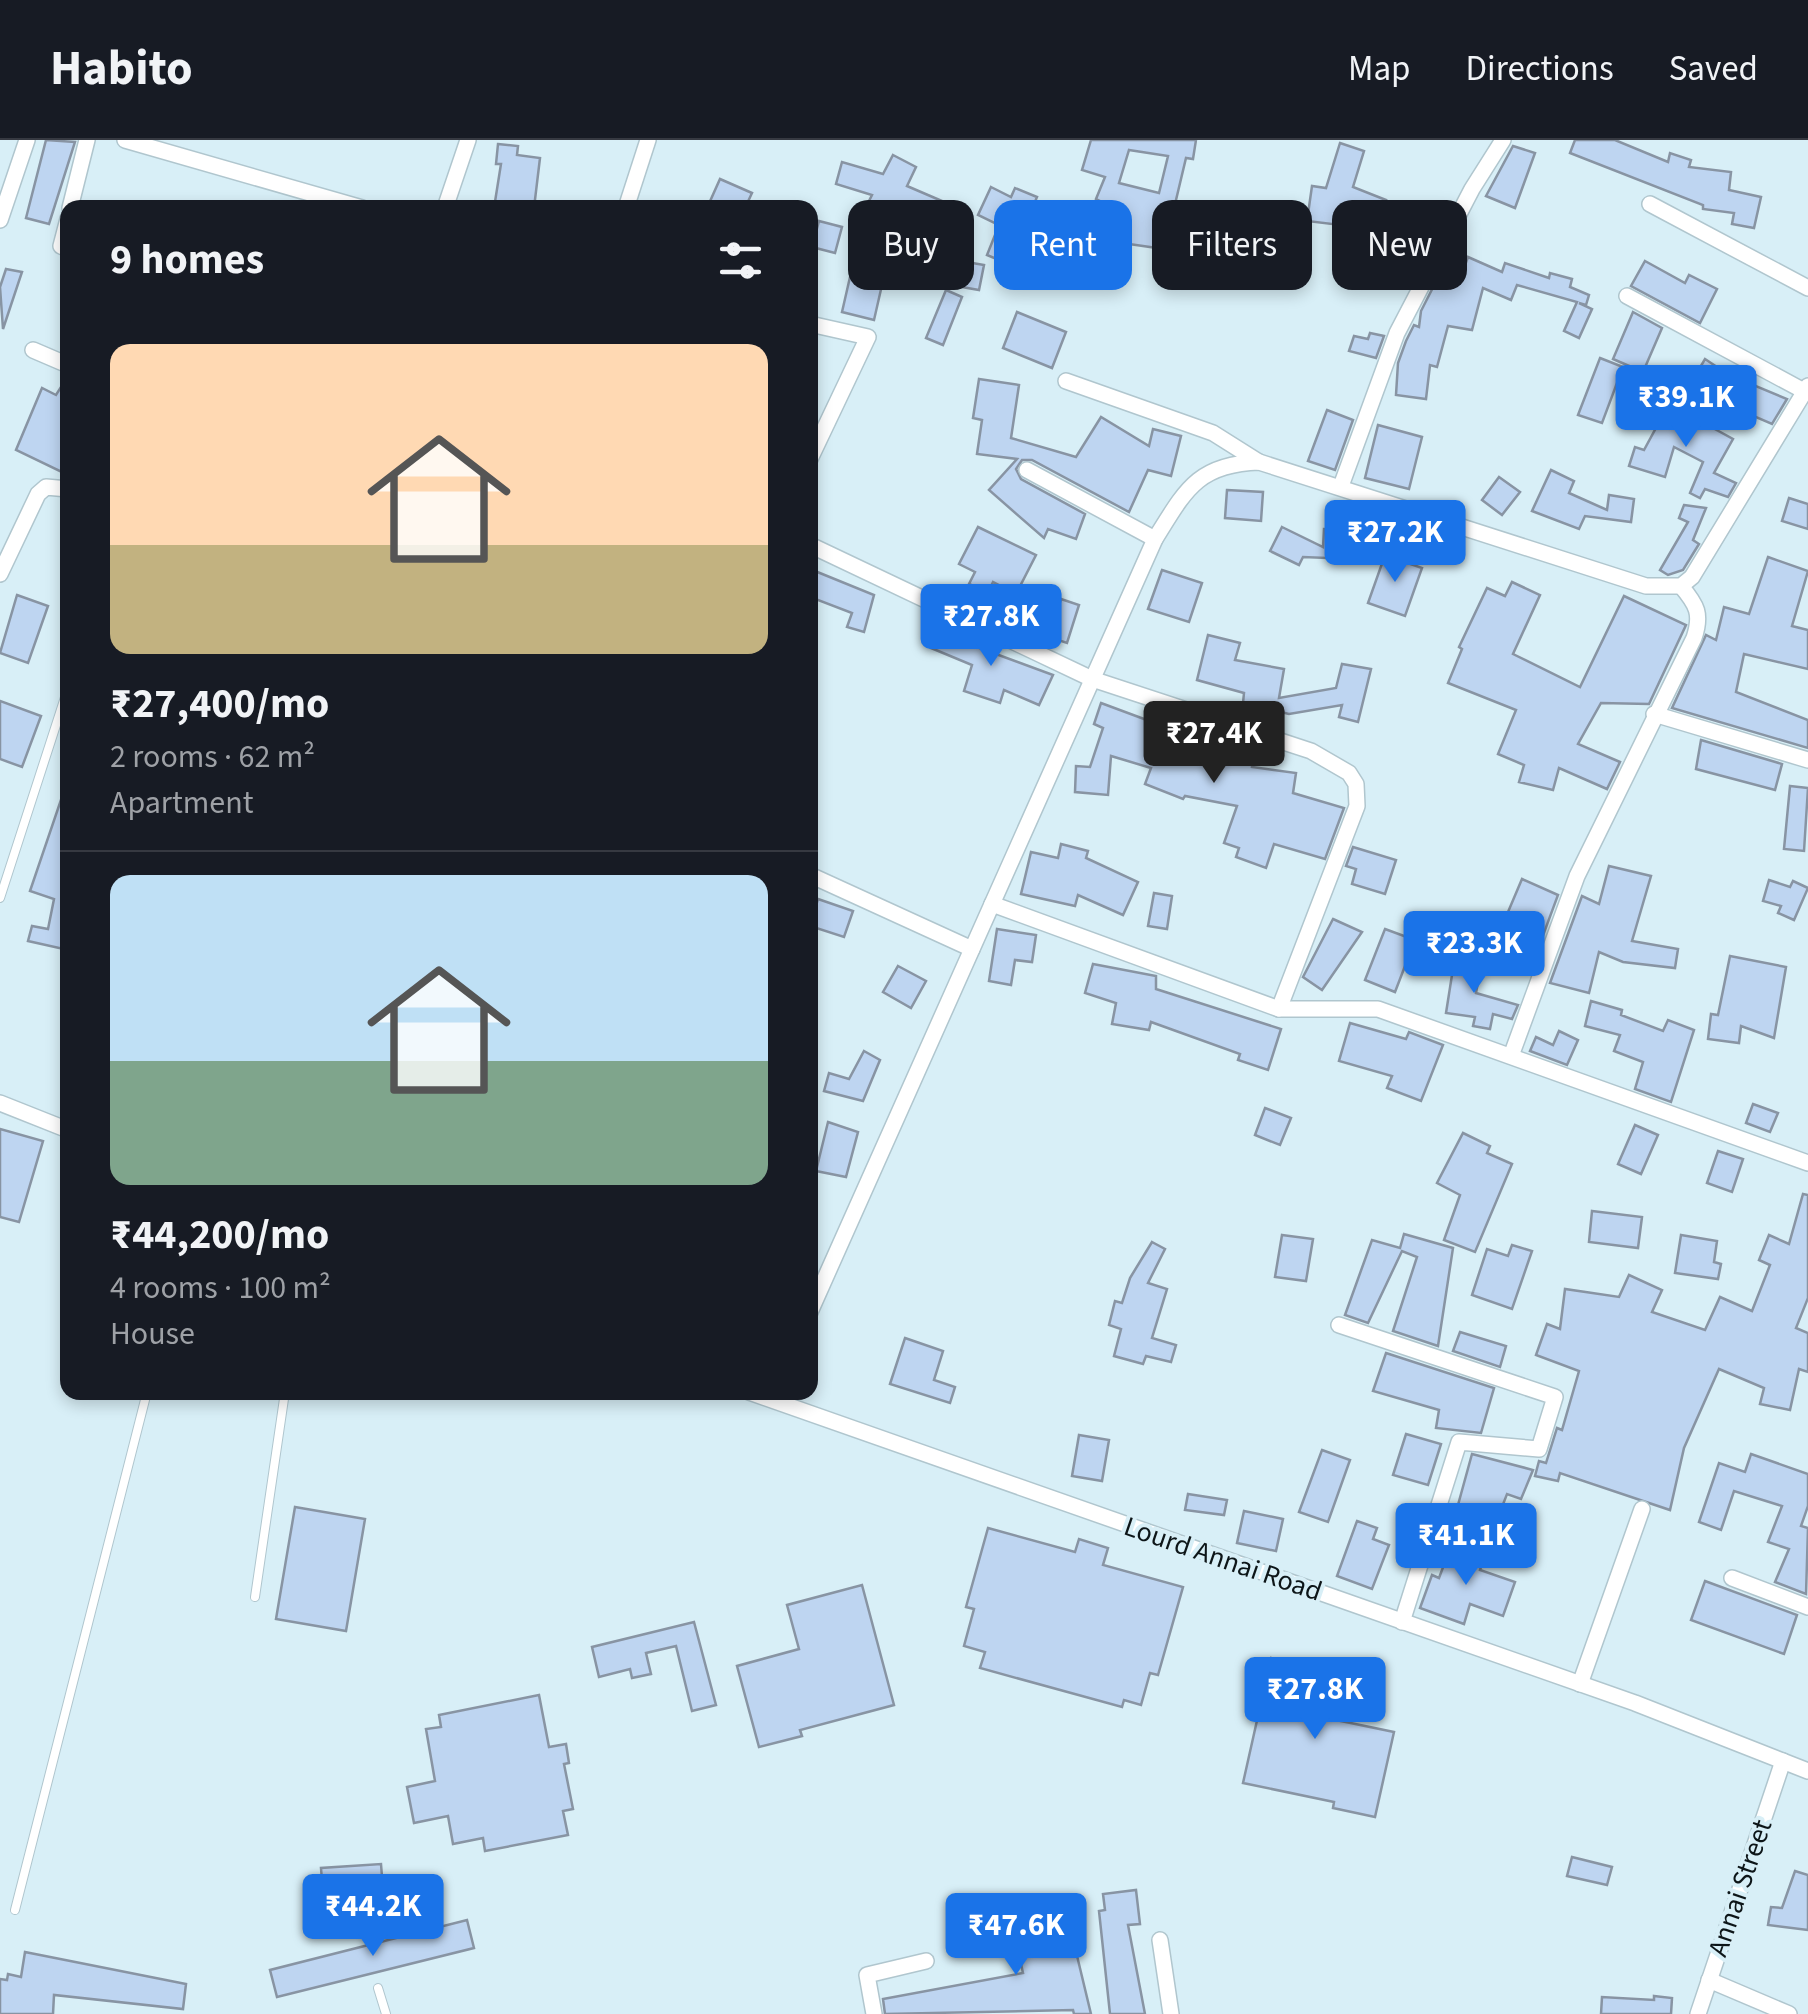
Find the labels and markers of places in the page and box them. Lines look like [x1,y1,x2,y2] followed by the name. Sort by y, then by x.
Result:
[1605,365,1767,450] pin: ₹39.1K
[1314,500,1476,585] pin: ₹27.2K
[910,584,1072,669] pin: ₹27.8K
[1133,701,1295,786] pin: ₹27.4K
[1393,911,1555,996] pin: ₹23.3K
[1385,1503,1547,1588] pin: ₹41.1K
[1234,1657,1396,1742] pin: ₹27.8K
[292,1874,454,1959] pin: ₹44.2K
[935,1893,1097,1978] pin: ₹47.6K

